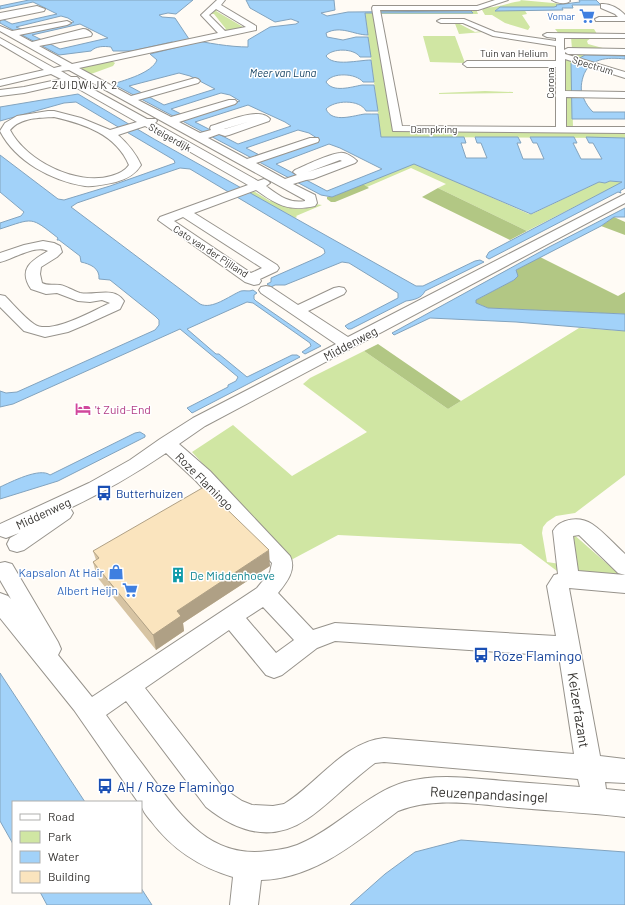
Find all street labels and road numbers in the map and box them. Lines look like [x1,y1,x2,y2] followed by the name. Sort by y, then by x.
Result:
[480,47,548,59] street label: Tuin van Helium
[571,53,615,77] street label: Spectrum
[544,67,556,99] street label: Corona
[147,120,193,154] street label: Steigerdijk
[411,123,457,135] street label: Dampkring
[171,222,251,280] street label: Cato van der Pijlland
[321,323,379,363] street label: Middenweg
[173,449,237,513] street label: Roze Flamingo
[13,494,73,532] street label: Middenweg
[565,671,593,749] street label: Keizerfazant
[430,782,548,806] street label: Reuzenpandasingel

